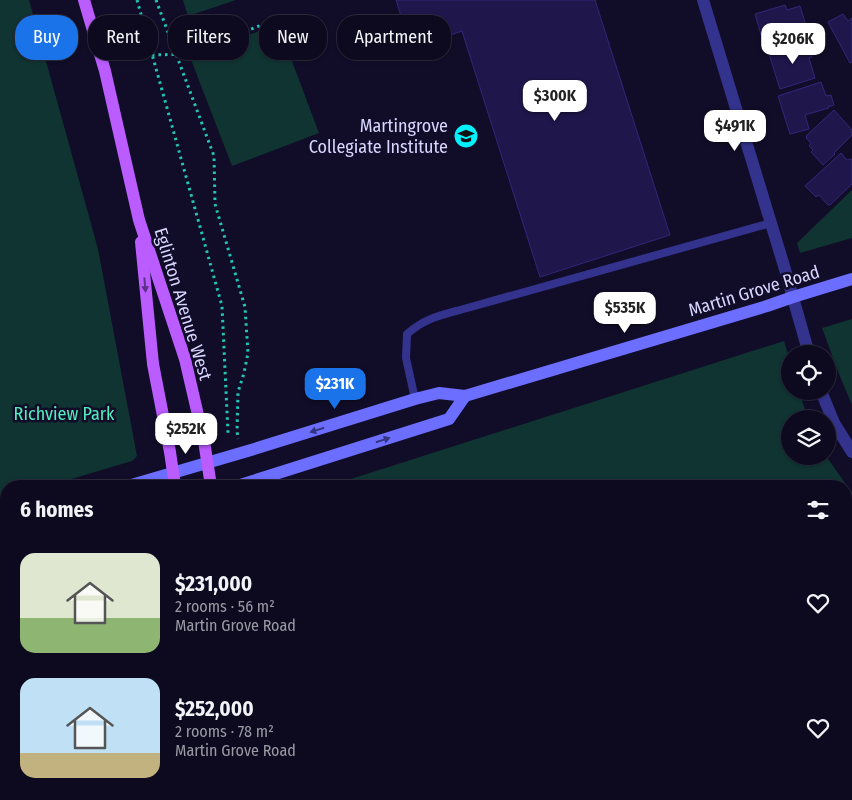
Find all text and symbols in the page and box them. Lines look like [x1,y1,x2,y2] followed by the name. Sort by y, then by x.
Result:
[15,15,78,60] chip: Buy
[88,15,158,60] chip: Rent
[168,15,249,60] chip: Filters
[259,15,327,60] chip: New
[337,15,451,60] chip: Apartment
[758,22,828,65] pin: $206K
[772,29,814,48] text: $206K
[520,80,590,122] pin: $300K
[534,86,576,105] text: $300K
[700,110,770,152] pin: $491K
[309,115,448,158] place label: Martingrove Collegiate Institute
[715,116,755,135] text: $491K
[453,123,479,149] school or university icon: Martingrove Collegiate Institute
[149,225,217,383] street label: Eglinton Avenue West
[686,261,822,321] street label: Martin Grove Road
[141,278,149,294] one-way arrow
[590,292,660,334] pin: $535K
[605,298,645,317] text: $535K
[781,345,836,465] map controls
[781,345,836,400] button: locate
[300,368,370,410] pin: $231K
[316,374,354,393] text: $231K
[14,403,115,425] park label: Richview Park
[781,410,836,465] button: layers
[151,412,221,455] pin: $252K
[166,419,206,438] text: $252K
[310,426,325,434] one-way arrow
[376,435,391,443] one-way arrow
[804,496,832,524] icon: filters
[20,497,93,523] text: 6 homes
[175,571,252,597] text: $231,000
[60,573,120,633] icon: home
[804,589,832,617] icon: heart
[175,597,275,616] text: 2 rooms · 56 m²
[175,616,296,635] text: Martin Grove Road
[175,696,254,722] text: $252,000
[60,698,120,758] icon: home
[804,714,832,742] icon: heart
[175,722,274,741] text: 2 rooms · 78 m²
[175,741,296,760] text: Martin Grove Road

